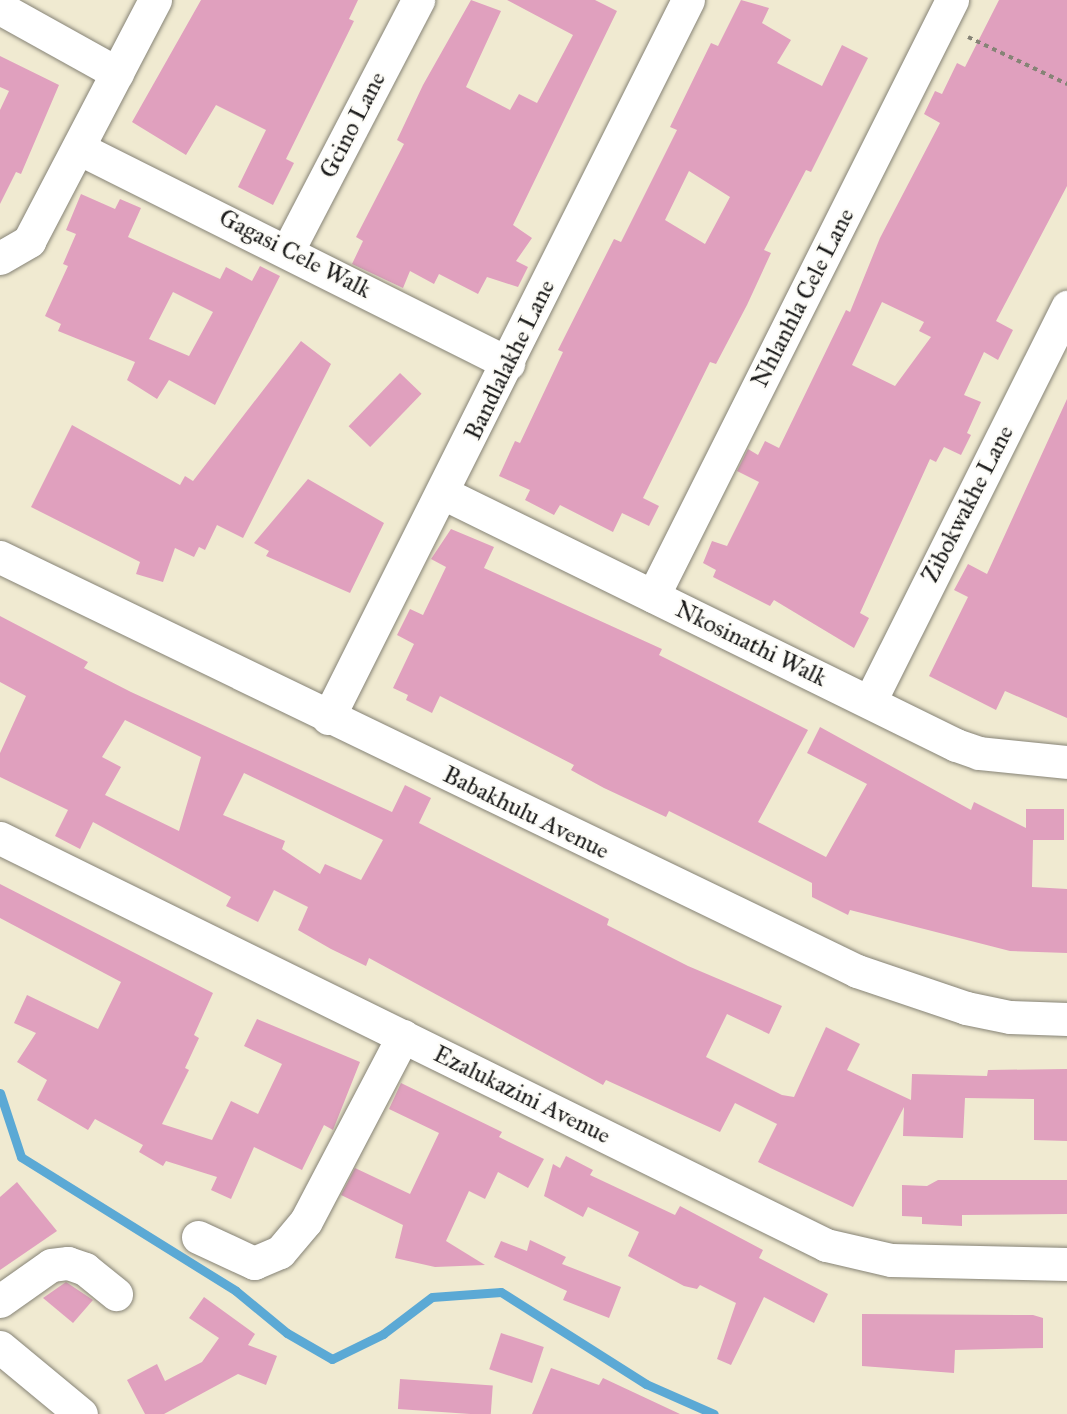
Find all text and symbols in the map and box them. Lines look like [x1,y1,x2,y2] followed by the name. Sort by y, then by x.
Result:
[314,67,392,183] street label: Gcino Lane
[214,203,376,305] street label: Gagasi Cele Walk
[745,204,861,392] street label: Nhlanhla Cele Lane
[459,275,561,445] street label: Bandlalakhe Lane
[916,421,1020,587] street label: Zibokwakhe Lane
[671,595,831,693] street label: Nkosinathi Walk
[438,760,614,866] street label: Babakhulu Avenue
[429,1040,615,1150] street label: Ezalukazini Avenue

